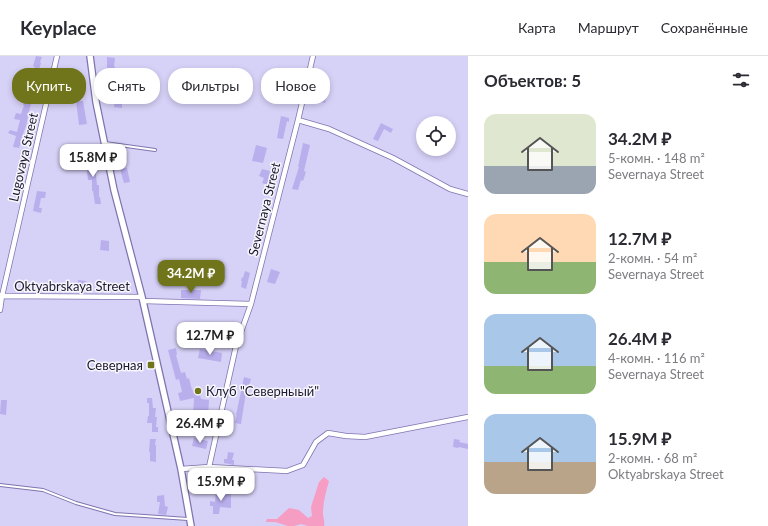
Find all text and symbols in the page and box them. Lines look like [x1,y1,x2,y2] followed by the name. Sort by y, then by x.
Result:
[20,16,97,39] text: Keyplace
[518,19,556,36] text: Карта
[578,19,639,36] text: Маршрут
[661,19,748,36] text: Сохранённые
[12,68,86,104] chip: Купить
[94,68,160,104] chip: Снять
[168,68,253,104] chip: Фильтры
[261,68,330,104] chip: Новое
[730,69,752,91] icon: filters
[484,70,581,91] text: Объектов: 5
[5,111,41,203] street label: Lugovaya Street
[416,116,456,156] map controls
[416,116,456,156] button: locate
[608,128,672,149] text: 34.2M ₽
[516,130,564,178] icon: home
[56,144,130,178] pin: 15.8M ₽
[69,149,117,165] text: 15.8M ₽
[608,150,705,166] text: 5-комн. · 148 m²
[245,160,283,258] street label: Severnaya Street
[608,166,704,182] text: Severnaya Street
[608,228,672,249] text: 12.7M ₽
[516,230,564,278] icon: home
[608,250,697,266] text: 2-комн. · 54 m²
[154,260,228,294] pin: 34.2M ₽
[167,265,215,281] text: 34.2M ₽
[608,266,704,282] text: Severnaya Street
[14,278,130,294] street label: Oktyabrskaya Street
[173,322,247,356] pin: 12.7M ₽
[186,327,234,343] text: 12.7M ₽
[608,328,672,349] text: 26.4M ₽
[516,330,564,378] icon: home
[608,350,705,366] text: 4-комн. · 116 m²
[87,357,143,373] place label: Северная
[146,360,156,370] marker: Северная
[608,366,704,382] text: Severnaya Street
[206,383,319,399] place label: Клуб "Северныый"
[193,386,203,396] marker: Клуб "Северныый"
[163,410,237,444] pin: 26.4M ₽
[176,415,224,431] text: 26.4M ₽
[608,428,672,449] text: 15.9M ₽
[516,430,564,478] icon: home
[608,450,697,466] text: 2-комн. · 68 m²
[608,466,724,482] text: Oktyabrskaya Street
[184,468,258,502] pin: 15.9M ₽
[197,473,245,489] text: 15.9M ₽

